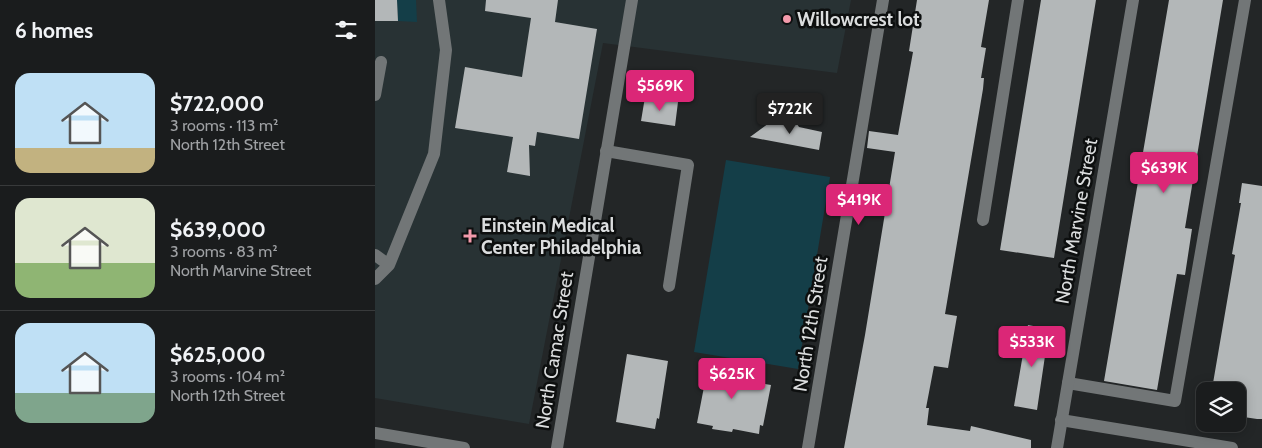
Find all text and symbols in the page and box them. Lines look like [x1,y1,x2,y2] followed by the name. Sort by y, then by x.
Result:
[797,8,920,31] place label: Willowcrest lot
[781,13,793,25] marker: Willowcrest lot
[332,16,360,44] icon: filters
[15,18,93,43] text: 6 homes
[625,70,695,112] pin: $569K
[637,76,683,95] text: $569K
[170,91,264,116] text: $722,000
[755,92,825,135] pin: $722K
[55,93,115,153] icon: home
[768,99,812,118] text: $722K
[170,116,278,135] text: 3 rooms · 113 m²
[170,135,285,154] text: North 12th Street
[1051,136,1102,306] street label: North Marvine Street
[1129,152,1199,194] pin: $639K
[1141,158,1187,177] text: $639K
[824,184,894,226] pin: $419K
[837,190,881,209] text: $419K
[481,214,642,259] place label: Einstein Medical Center Philadelphia
[170,217,266,242] text: $639,000
[55,218,115,278] icon: home
[463,229,477,243] marker: Einstein Medical Center Philadelphia
[170,242,278,261] text: 3 rooms · 83 m²
[788,254,833,393] street label: North 12th Street
[170,261,311,280] text: North Marvine Street
[531,269,578,430] street label: North Camac Street
[997,326,1067,368] pin: $533K
[1009,332,1055,351] text: $533K
[170,342,266,367] text: $625,000
[55,343,115,403] icon: home
[697,358,767,400] pin: $625K
[709,364,755,383] text: $625K
[170,367,285,386] text: 3 rooms · 104 m²
[1196,382,1246,432] map controls
[1196,382,1246,432] button: layers
[170,386,285,405] text: North 12th Street

